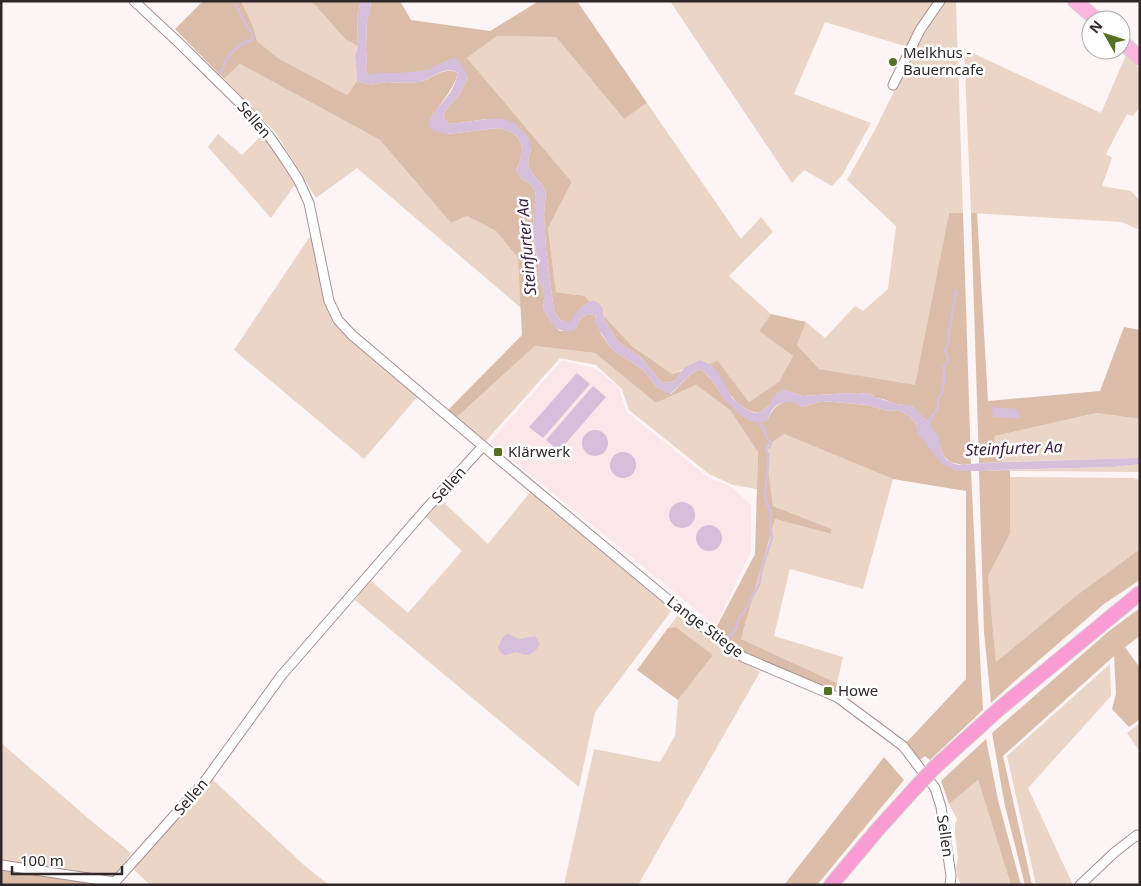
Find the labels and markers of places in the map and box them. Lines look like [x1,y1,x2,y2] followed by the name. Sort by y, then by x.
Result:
[903,42,984,79] place label: Melkhus - Bauerncafe
[887,56,899,68] marker: Melkhus - Bauerncafe
[508,441,570,461] place label: Klärwerk
[492,446,504,458] marker: Klärwerk
[838,680,878,700] place label: Howe
[822,685,834,697] marker: Howe

